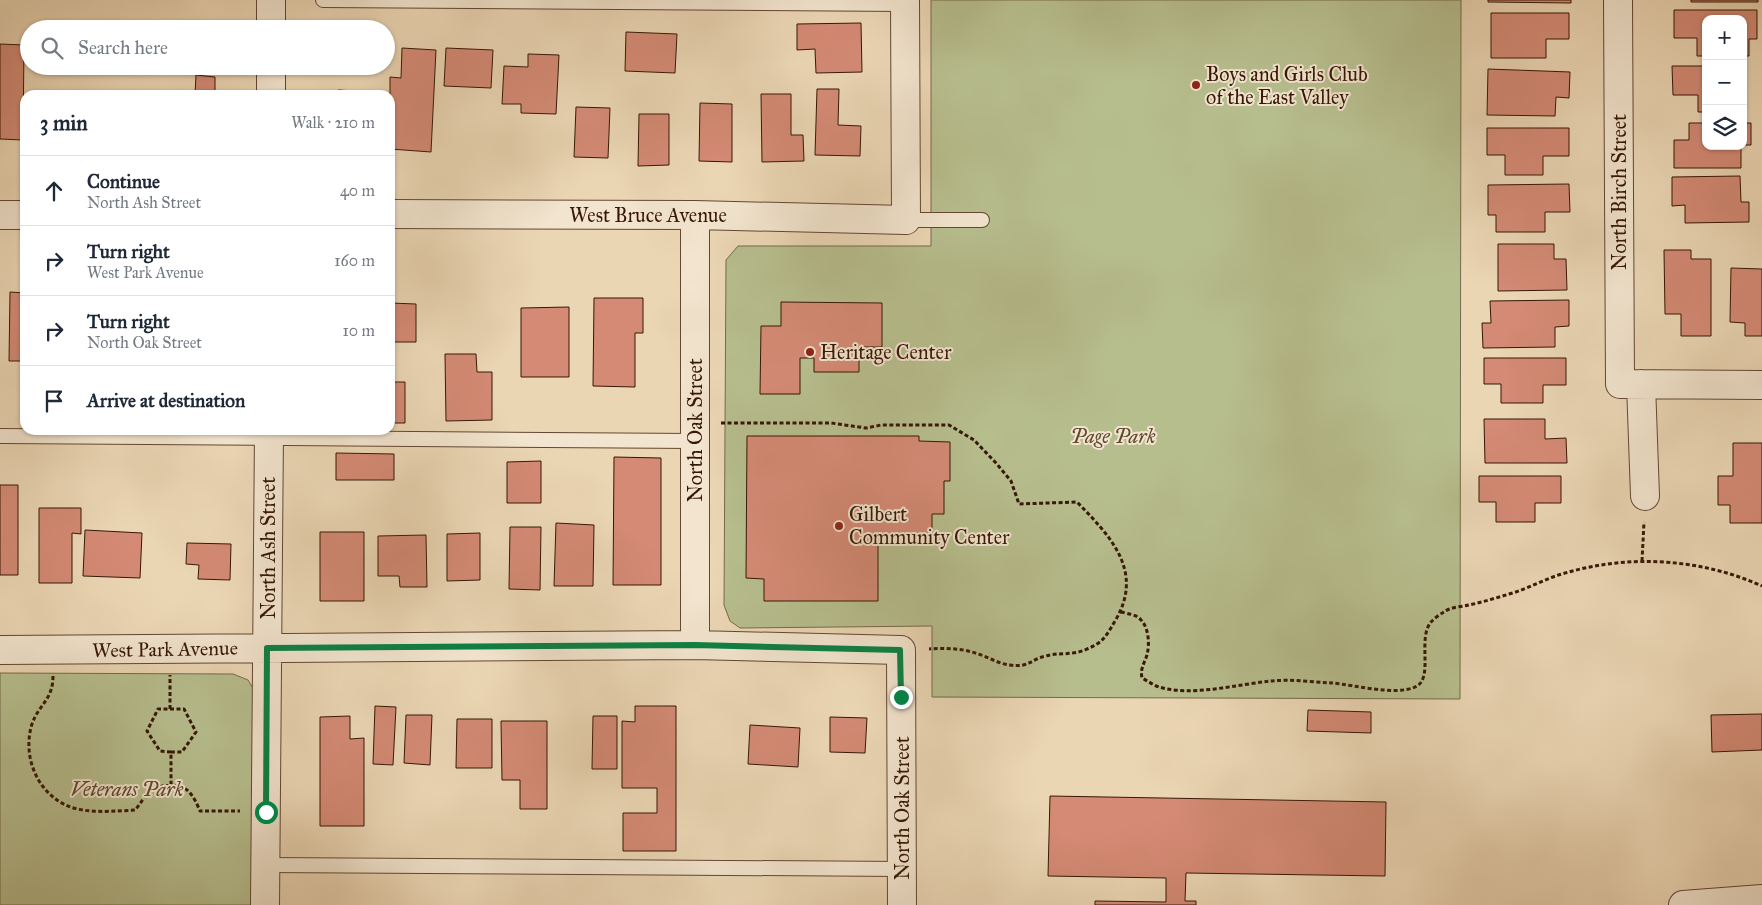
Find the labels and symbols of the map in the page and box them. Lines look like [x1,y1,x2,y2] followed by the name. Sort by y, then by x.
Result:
[1206,62,1368,109] place label: Boys and Girls Club of the East Valley
[1190,79,1202,91] marker: Boys and Girls Club of the East Valley
[1607,114,1631,270] street label: North Birch Street
[569,203,727,227] street label: West Bruce Avenue
[820,340,952,365] place label: Heritage Center
[804,346,816,358] marker: Heritage Center
[683,358,707,502] street label: North Oak Street
[1070,424,1156,448] park label: Page Park
[256,477,280,619] street label: North Ash Street
[849,502,1010,549] place label: Gilbert Community Center
[833,520,845,532] marker: Gilbert Community Center
[92,636,238,662] street label: West Park Avenue
[890,686,913,709] route end
[890,736,914,880] street label: North Oak Street
[70,777,184,801] park label: Veterans Park
[255,801,278,824] route start

